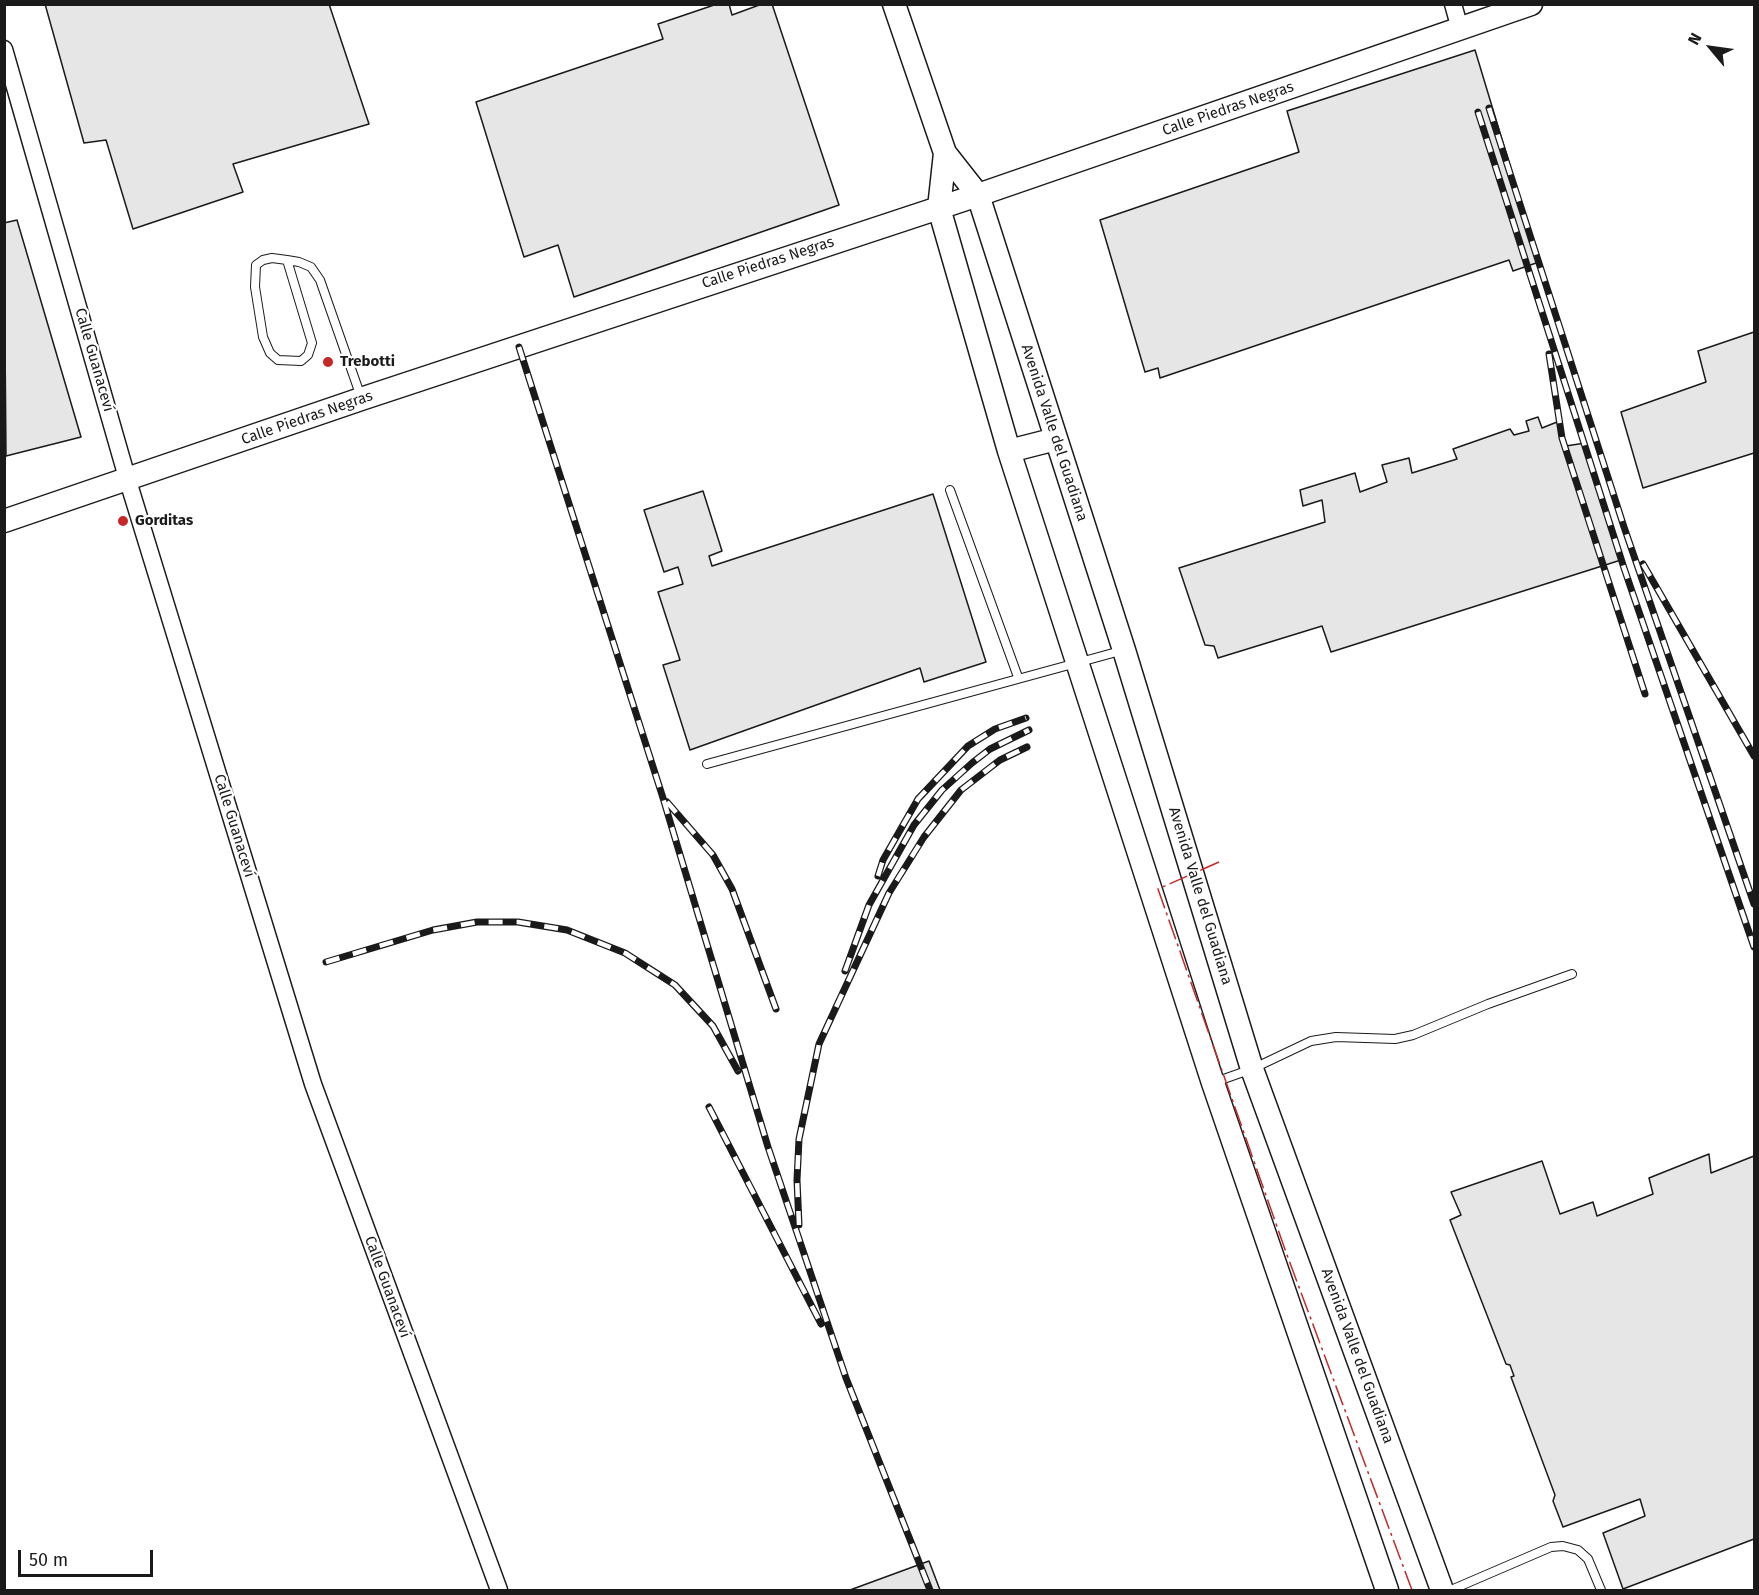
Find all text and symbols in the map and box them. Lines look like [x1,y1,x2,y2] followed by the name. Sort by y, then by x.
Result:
[1681,18,1741,78] north arrow
[1684,30,1706,48] text: N
[1160,78,1296,140] street label: Calle Piedras Negras
[700,233,836,293] street label: Calle Piedras Negras
[71,306,117,414] street label: Calle Guanaceví
[1017,342,1091,524] street label: Avenida Valle del Guadiana
[340,353,395,371] place label: Trebotti
[321,355,335,369] marker: Trebotti
[239,387,375,449] street label: Calle Piedras Negras
[135,512,193,530] place label: Gorditas
[116,514,130,528] marker: Gorditas
[210,772,258,880] street label: Calle Guanaceví
[1164,805,1236,987] street label: Avenida Valle del Guadiana
[360,1234,414,1340] street label: Calle Guanaceví
[1317,1266,1397,1446] street label: Avenida Valle del Guadiana
[21,1538,156,1576] scale bar
[29,1549,68,1571] text: 50 m

